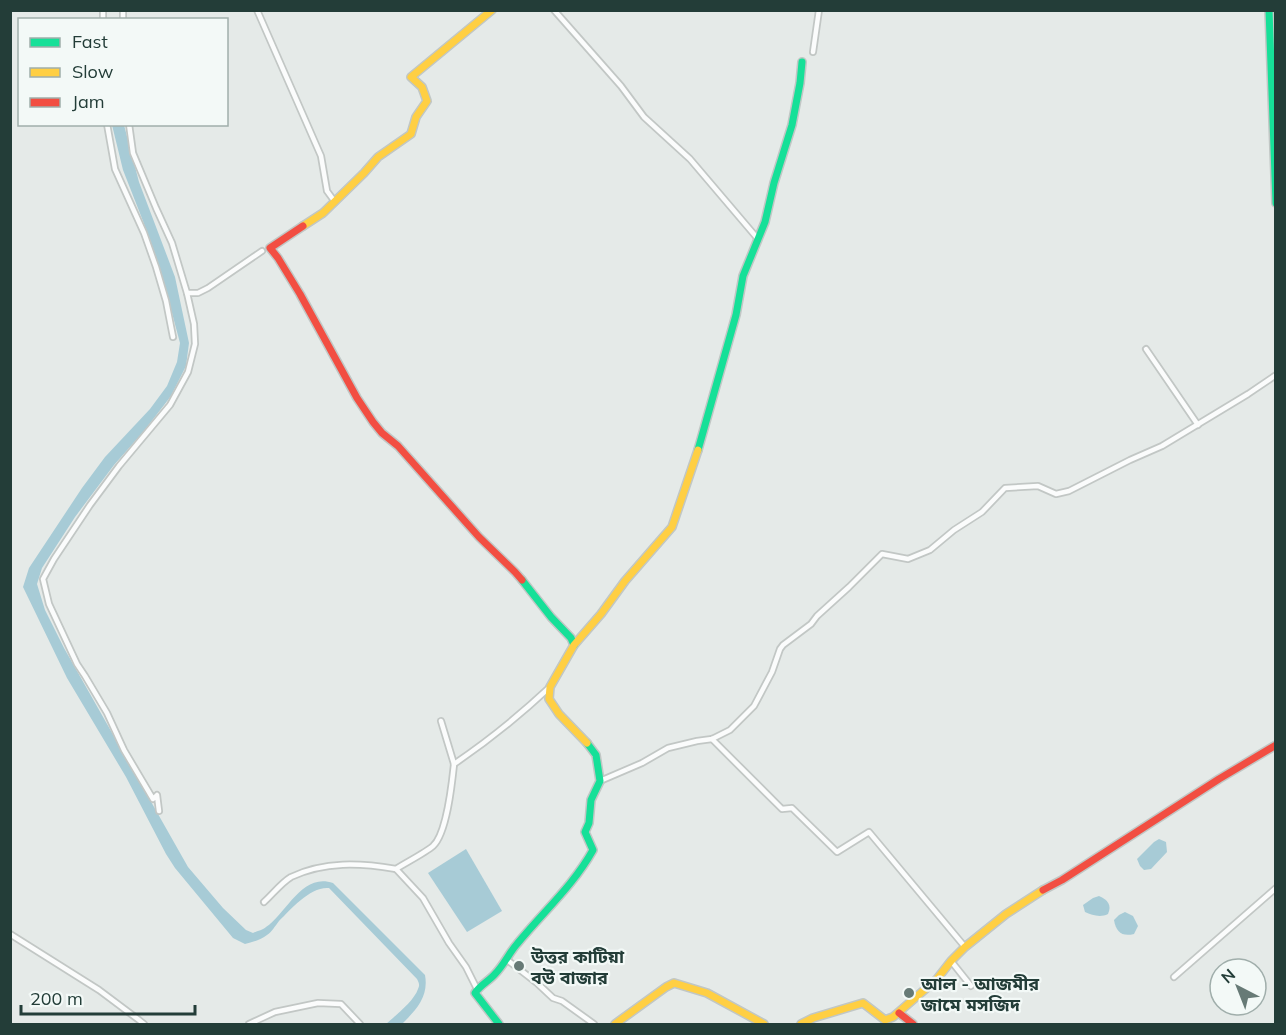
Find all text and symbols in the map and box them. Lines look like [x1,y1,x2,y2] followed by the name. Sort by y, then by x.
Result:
[18,18,228,126] legend
[72,30,108,53] text: Fast
[72,60,114,83] text: Slow
[72,90,105,113] text: Jam
[530,945,625,989] place label: উত্তর কাটিয়া বউ বাজার
[1208,957,1268,1017] north arrow
[512,959,526,973] marker: উত্তর কাটিয়া বউ বাজার
[1217,964,1239,987] text: N
[920,972,1040,1016] place label: আল - আজমীর জামে মসজিদ
[21,978,195,1016] scale bar
[902,986,916,1000] marker: আল - আজমীর জামে মসজিদ
[30,987,83,1010] text: 200 m

